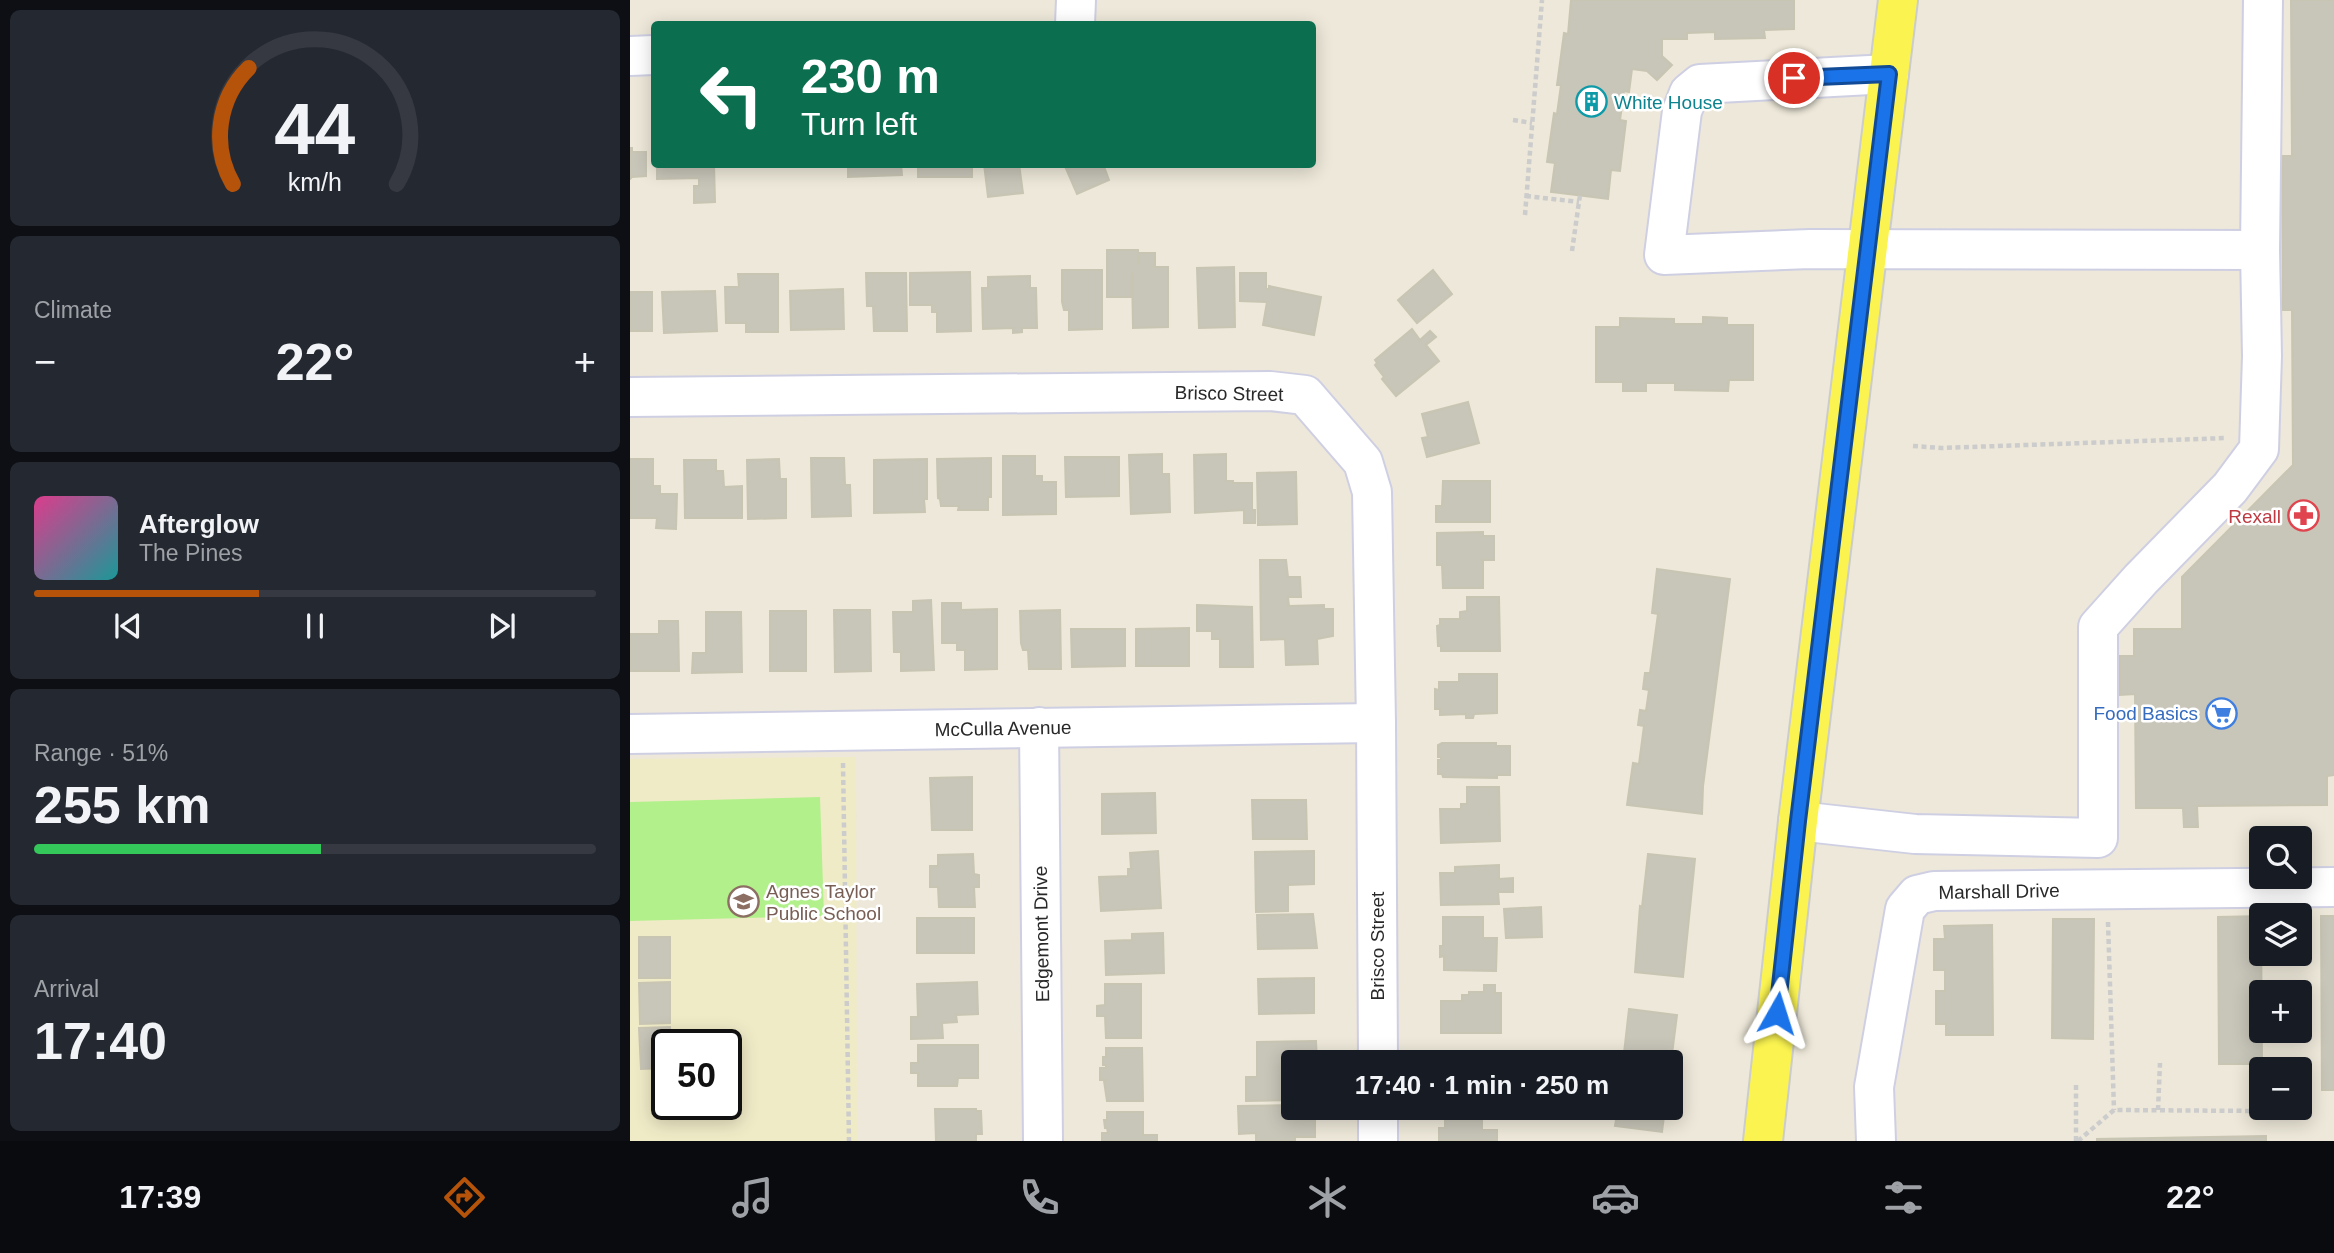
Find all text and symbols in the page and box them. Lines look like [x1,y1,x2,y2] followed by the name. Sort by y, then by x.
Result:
[1764,48,1824,108] pin
[686,49,777,140] icon: left
[801,49,940,103] text: 230 m
[1775,59,1813,97] icon: arrive
[1574,85,1608,119] building icon: White House
[275,88,356,169] text: 44
[1614,92,1723,113] place label: White House
[801,106,917,142] text: Turn left
[288,168,342,196] text: km/h
[34,297,112,323] text: Climate
[276,333,354,391] text: 22°
[34,341,56,383] text: −
[574,341,596,383] text: +
[1174,382,1284,405] street label: Brisco Street
[2287,499,2321,533] pharmacy icon: Rexall
[2228,506,2281,527] place label: Rexall
[139,509,259,539] text: Afterglow
[139,540,243,566] text: The Pines
[109,607,147,645] icon: previous
[296,607,334,645] icon: pause
[483,607,521,645] icon: next
[2204,696,2238,730] supermarket icon: Food Basics
[2093,703,2198,724] place label: Food Basics
[934,717,1072,740] street label: McCulla Avenue
[34,740,168,766] text: Range · 51%
[34,776,210,834] text: 255 km
[2249,826,2312,1120] map controls
[2249,826,2312,889] button: search
[1030,866,1053,1002] street label: Edgemont Drive
[1938,880,2060,903] street label: Marshall Drive
[766,881,881,924] place label: Agnes Taylor Public School
[726,885,760,919] school or university icon: Agnes Taylor Public School
[1367,891,1388,1000] street label: Brisco Street
[2249,903,2312,966] button: layers
[34,976,99,1002] text: Arrival
[1740,976,1814,1050] position arrow
[2249,980,2312,1043] button: +
[34,1012,167,1070] text: 17:40
[651,1029,742,1120] speed limit sign: 50
[2249,1057,2312,1120] button: −
[1355,1070,1609,1100] text: 17:40 · 1 min · 250 m
[440,1173,489,1222] icon: directions
[728,1173,777,1222] icon: music
[1015,1173,1064,1222] icon: phone
[1303,1173,1352,1222] icon: climate
[1591,1173,1640,1222] icon: car
[1879,1173,1928,1222] icon: filters
[119,1179,201,1215] text: 17:39
[2166,1179,2215,1215] text: 22°

